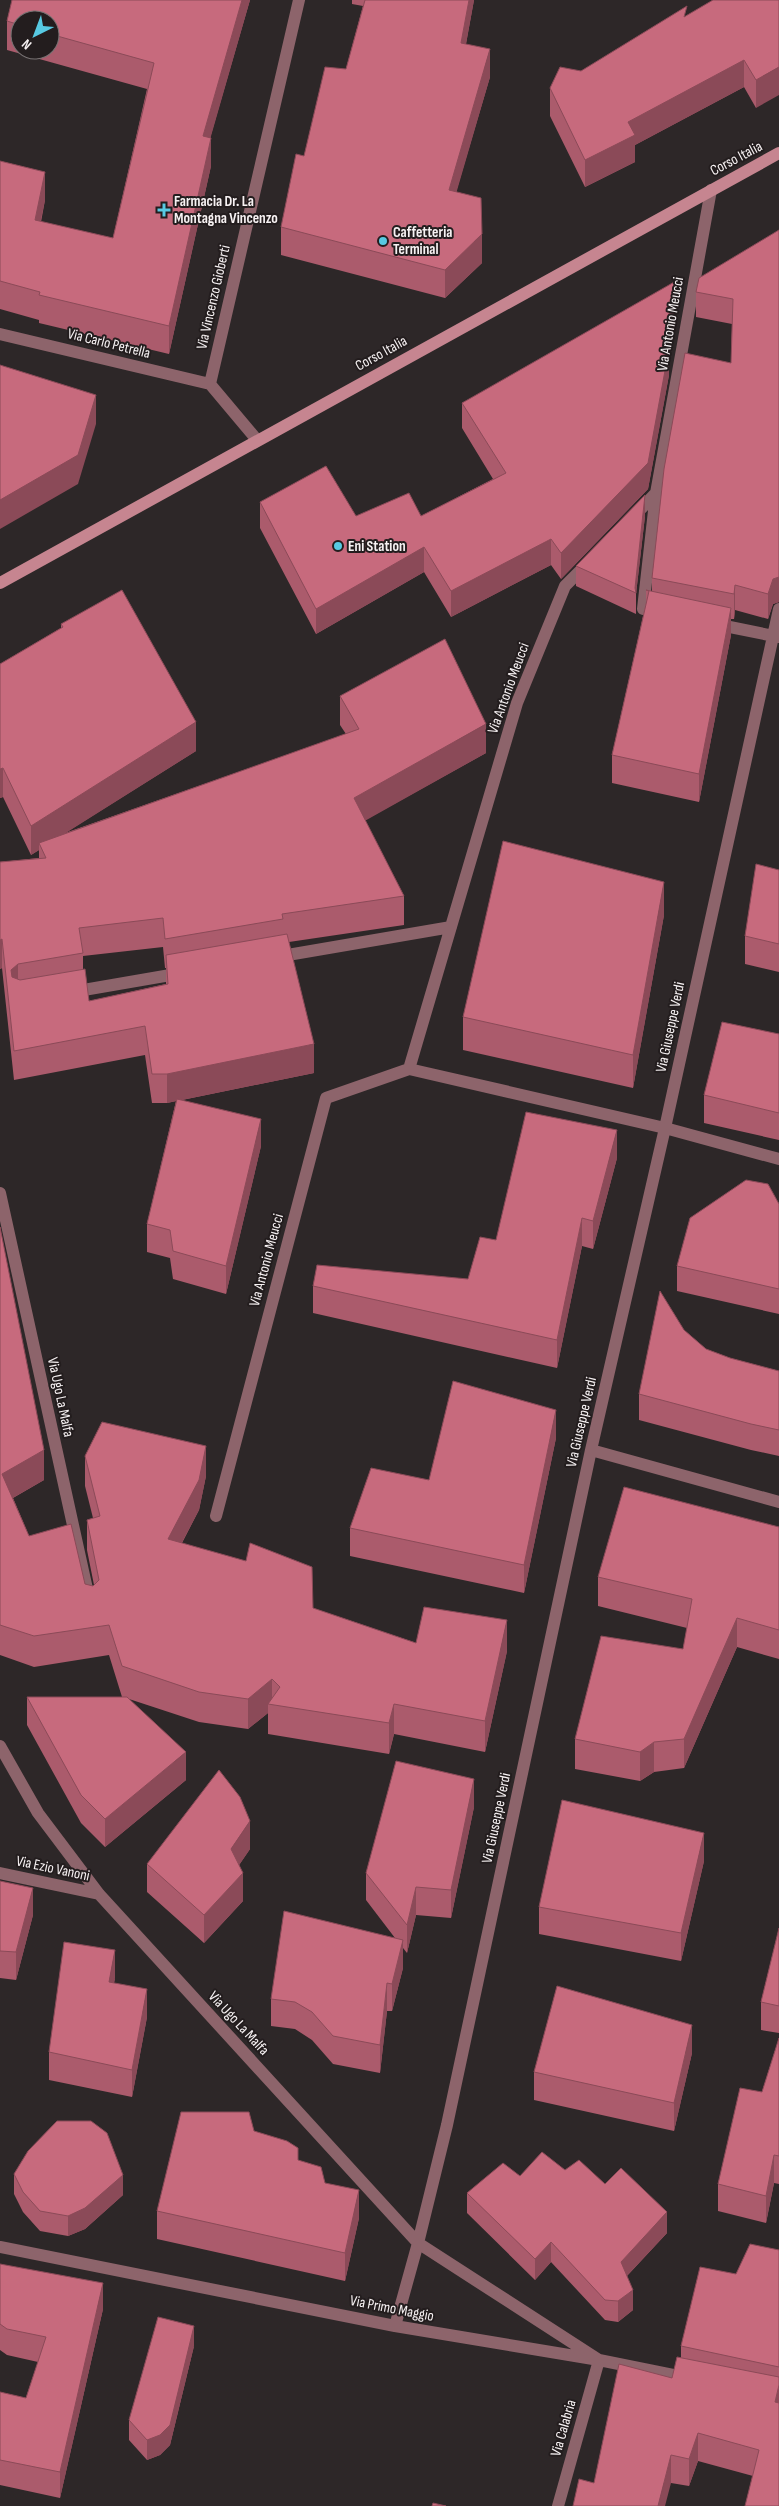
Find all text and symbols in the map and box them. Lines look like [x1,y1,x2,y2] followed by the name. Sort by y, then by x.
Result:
[10,10,60,60] north arrow
[18,35,35,53] text: N
[707,137,766,180] street label: Corso Italia
[174,192,278,228] place label: Farmacia Dr. La Montagna Vincenzo
[158,204,170,216] marker: Farmacia Dr. La Montagna Vincenzo
[393,223,452,259] place label: Caffetteria Terminal
[377,235,389,247] marker: Caffetteria Terminal
[192,243,235,351] street label: Via Vincenzo Gioberti
[653,275,688,373] street label: Via Antonio Meucci
[66,324,152,363] street label: Via Carlo Petrella
[352,331,411,375] street label: Corso Italia
[348,537,406,556] place label: Eni Station
[332,540,344,552] marker: Eni Station
[483,640,534,736] street label: Via Antonio Meucci
[652,980,689,1074] street label: Via Giuseppe Verdi
[245,1211,288,1309] street label: Via Antonio Meucci
[43,1356,78,1439] street label: Via Ugo La Malfa
[562,1375,601,1469] street label: Via Giuseppe Verdi
[478,1771,515,1865] street label: Via Giuseppe Verdi
[14,1851,92,1886] street label: Via Ezio Vanoni
[204,1987,273,2060] street label: Via Ugo La Malfa
[348,2291,435,2326] street label: Via Primo Maggio
[546,2397,581,2459] street label: Via Calabria

